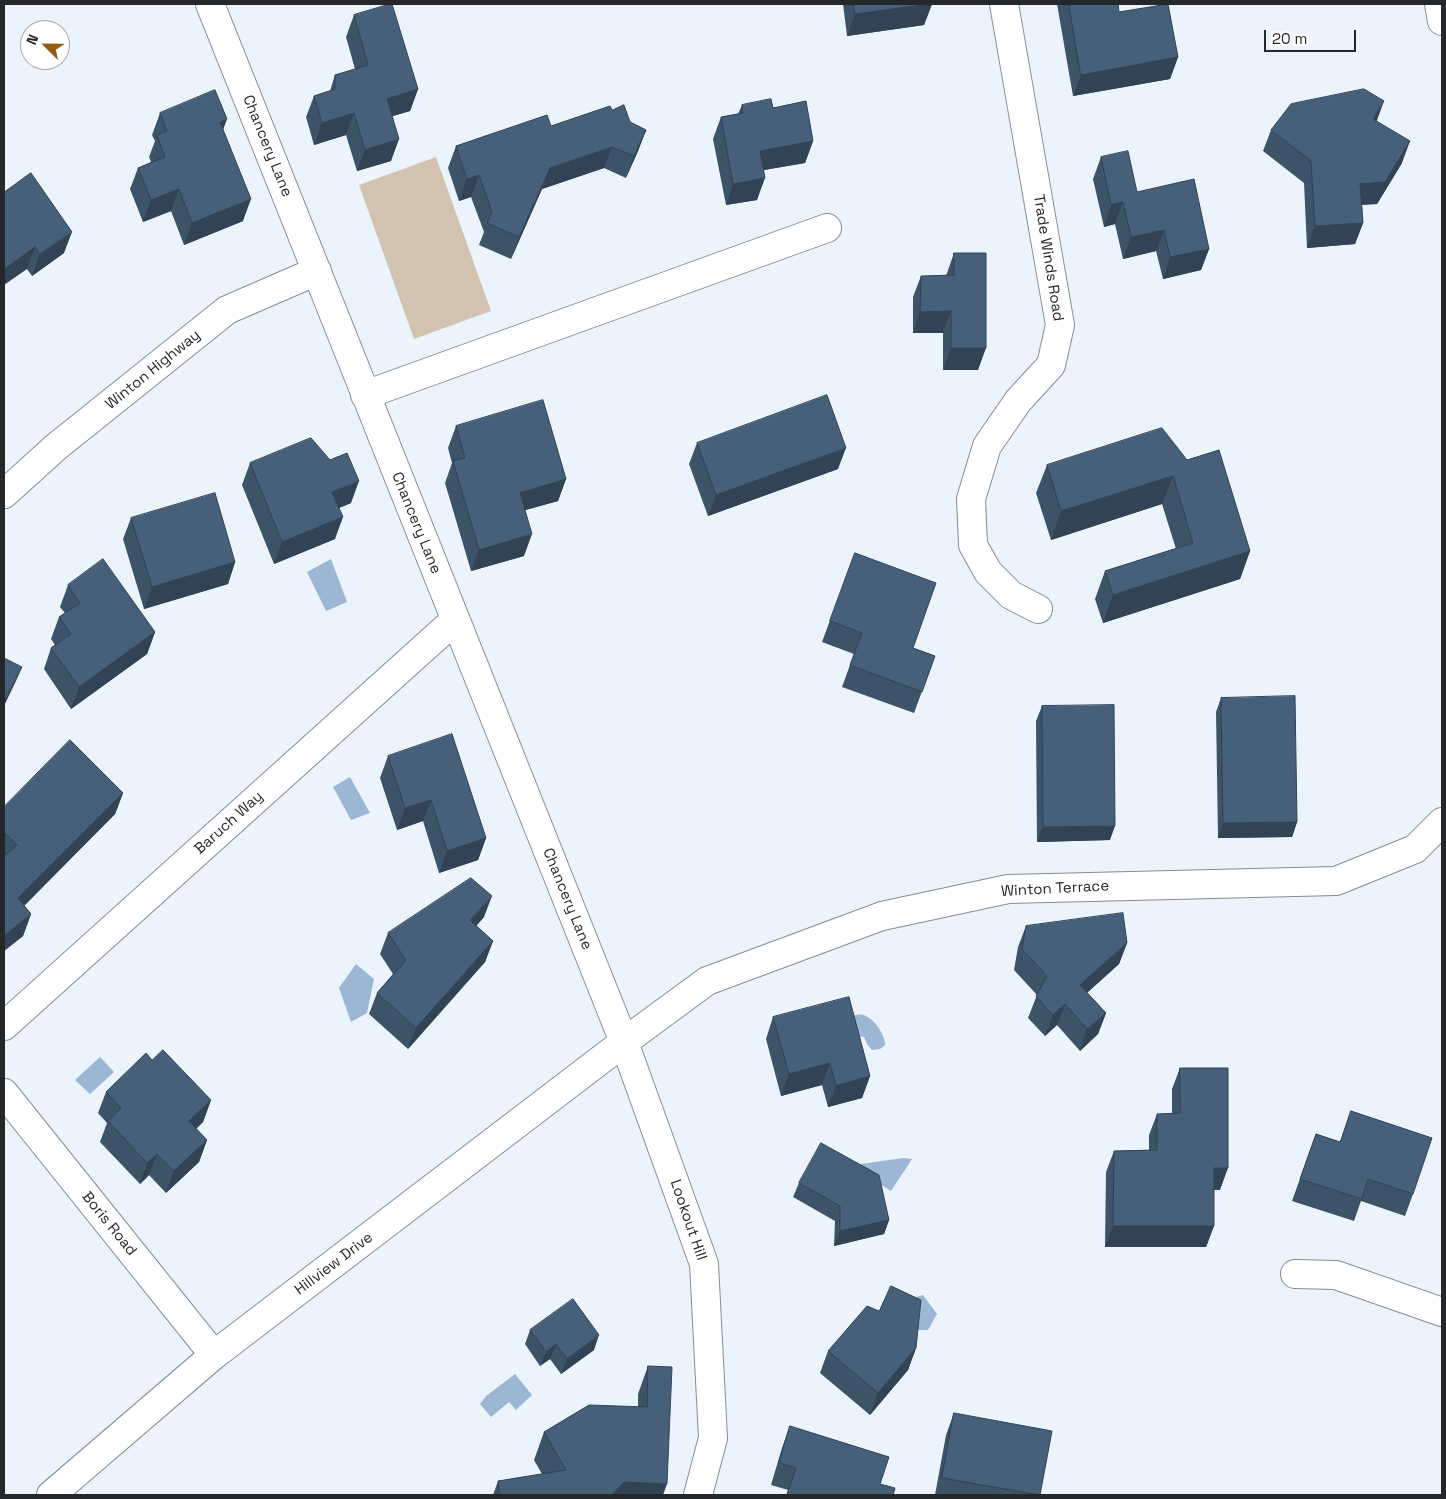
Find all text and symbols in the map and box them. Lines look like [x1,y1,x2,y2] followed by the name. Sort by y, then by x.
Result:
[20,20,70,70] north arrow
[1266,20,1358,52] scale bar
[1272,29,1307,48] text: 20 m
[22,32,42,47] text: N
[238,93,296,199] street label: Chancery Lane
[1029,193,1067,323] street label: Trade Winds Road
[102,326,204,414] street label: Winton Highway
[387,470,445,576] street label: Chancery Lane
[191,788,267,858] street label: Baruch Way
[538,846,596,952] street label: Chancery Lane
[1000,877,1110,901] street label: Winton Terrace
[666,1177,710,1263] street label: Lookout Hill
[78,1188,140,1260] street label: Boris Road
[291,1229,377,1299] street label: Hillview Drive

